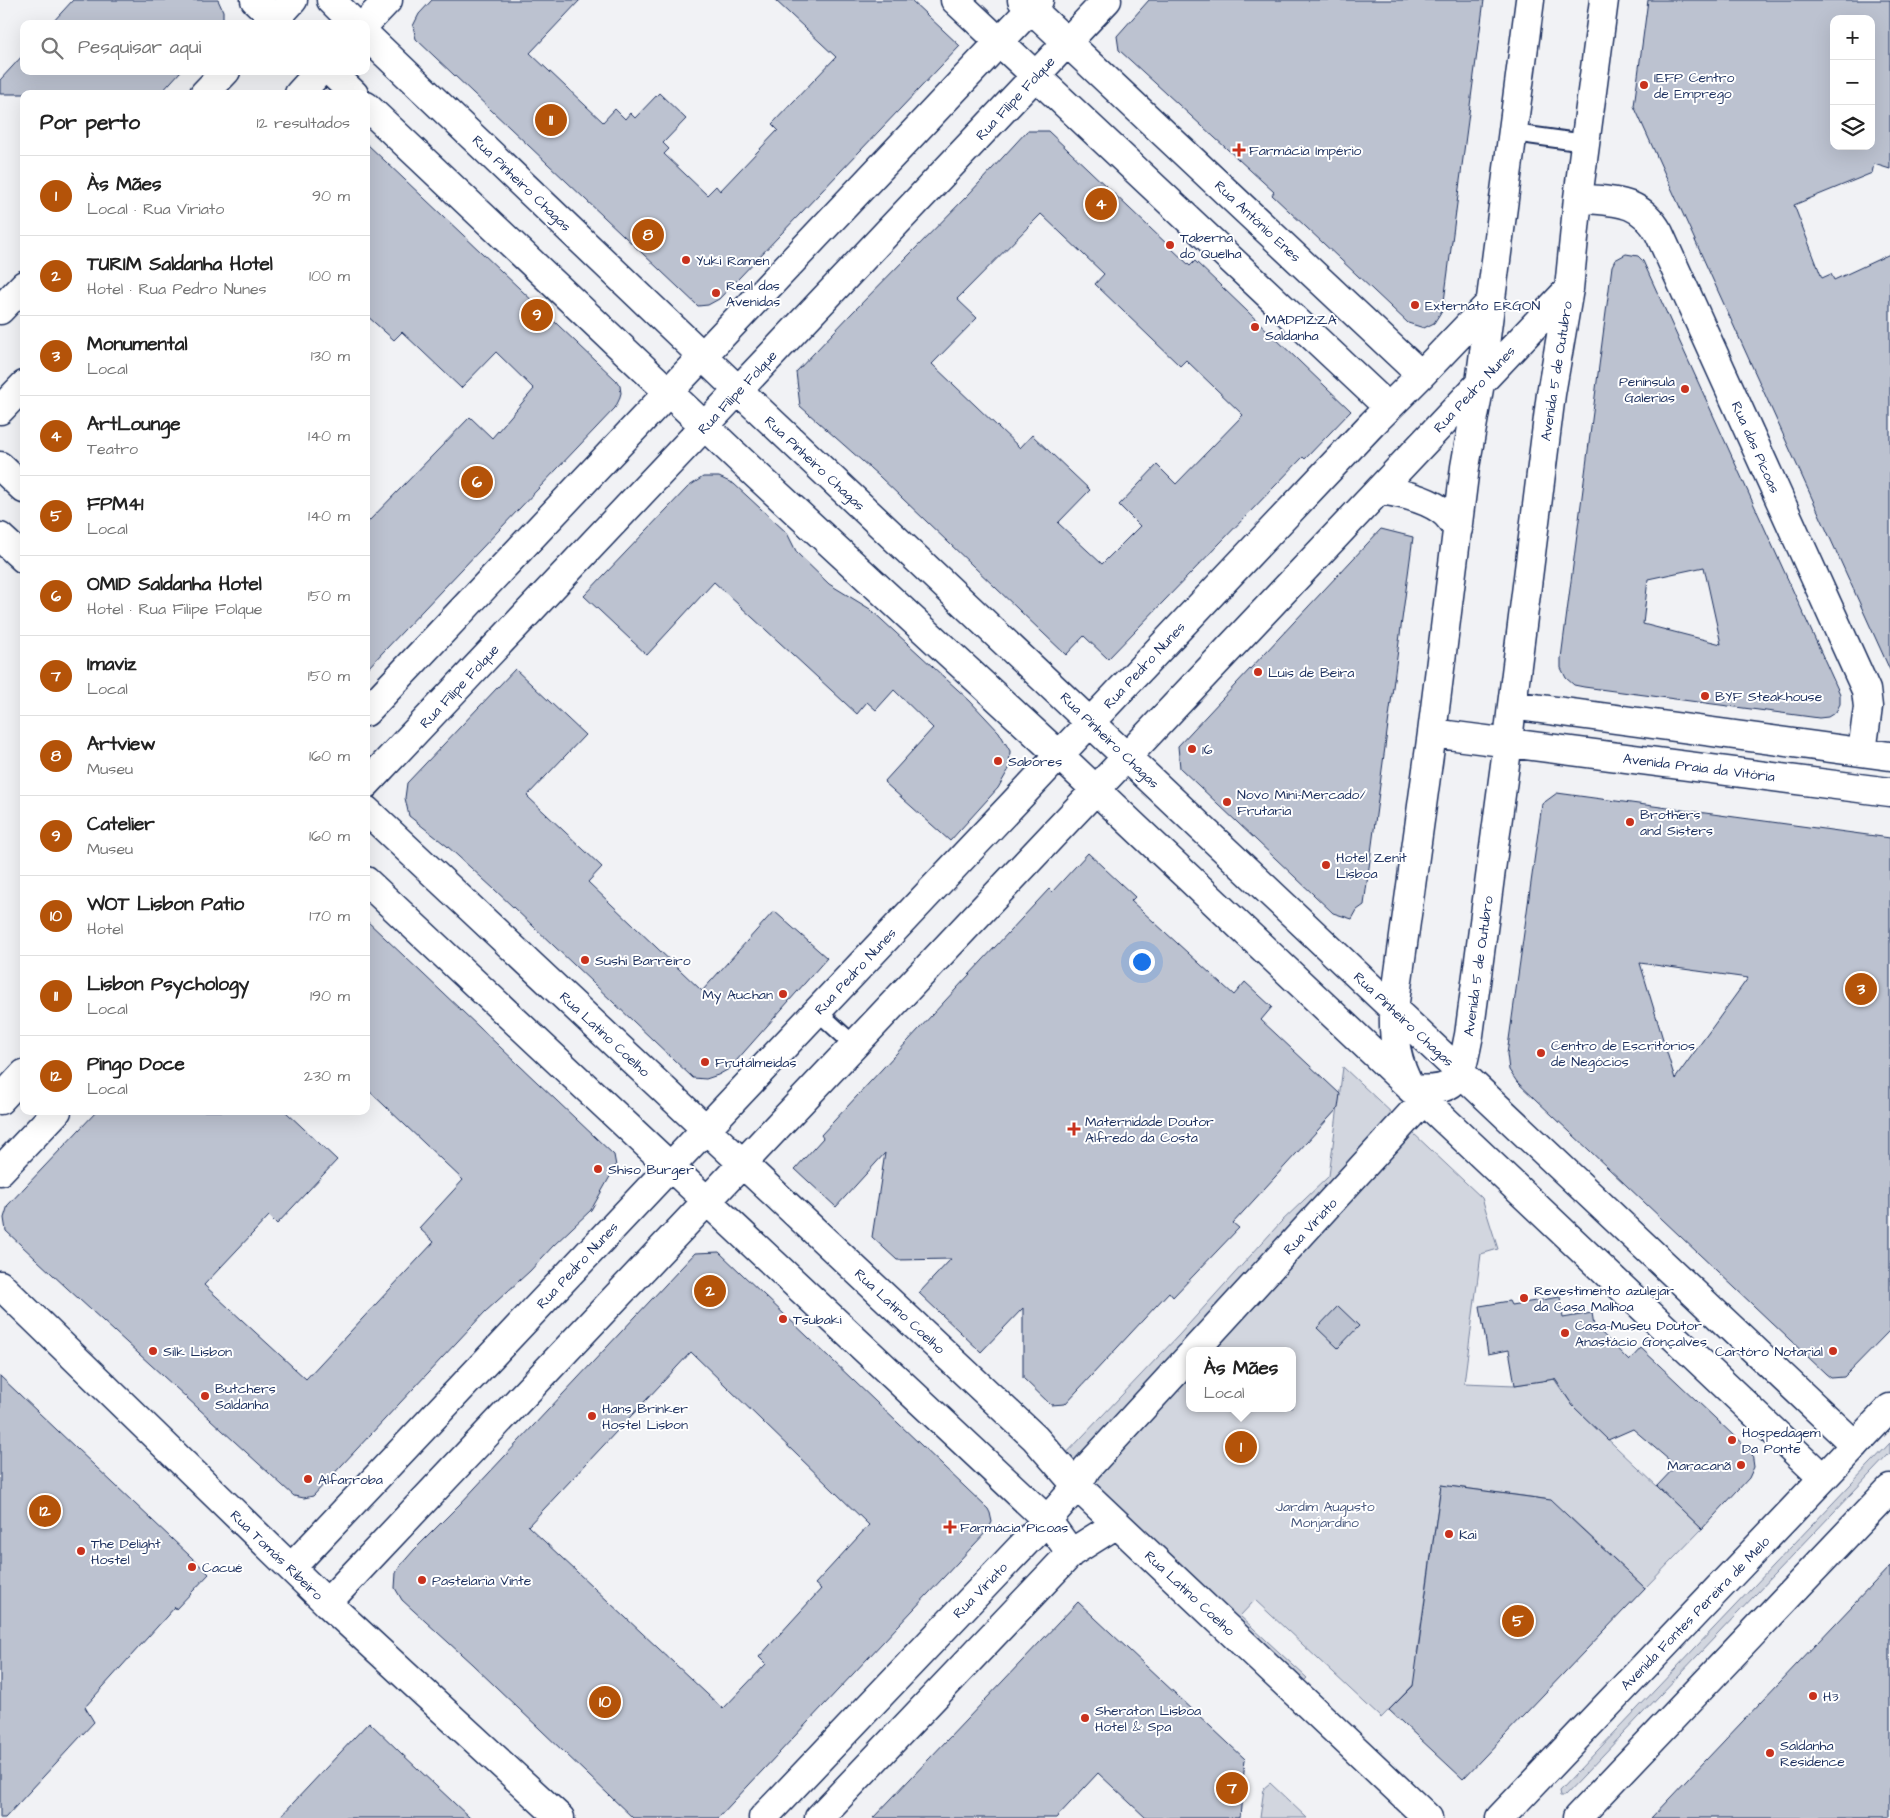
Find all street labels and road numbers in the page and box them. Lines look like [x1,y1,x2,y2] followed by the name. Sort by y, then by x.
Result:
[971,52,1060,145] street label: Rua Filipe Folque
[467,131,575,236] street label: Rua Pinheiro Chagas
[1210,176,1305,267] street label: Rua António Enes
[1536,300,1578,443] street label: Avenida 5 de Outubro
[1429,342,1520,438] street label: Rua Pedro Nunes
[693,346,782,439] street label: Rua Filipe Folque
[1726,398,1784,497] street label: Rua das Picoas
[760,412,869,516] street label: Rua Pinheiro Chagas
[1099,618,1190,714] street label: Rua Pedro Nunes
[415,640,504,733] street label: Rua Filipe Folque
[1055,688,1163,793] street label: Rua Pinheiro Chagas
[1622,749,1776,787] street label: Avenida Praia da Vitória
[1459,895,1499,1038] street label: Avenida 5 de Outubro
[810,924,901,1020] street label: Rua Pedro Nunes
[1349,968,1458,1072] street label: Rua Pinheiro Chagas
[555,987,654,1082] street label: Rua Latino Coelho
[1279,1194,1342,1260] street label: Rua Viriato
[532,1218,623,1314] street label: Rua Pedro Nunes
[850,1264,949,1359] street label: Rua Latino Coelho
[225,1506,327,1605] street label: Rua Tomás Ribeiro
[1617,1532,1775,1695] street label: Avenida Fontes Pereira de Melo
[1140,1546,1239,1641] street label: Rua Latino Coelho
[949,1558,1013,1623] street label: Rua Viriato

